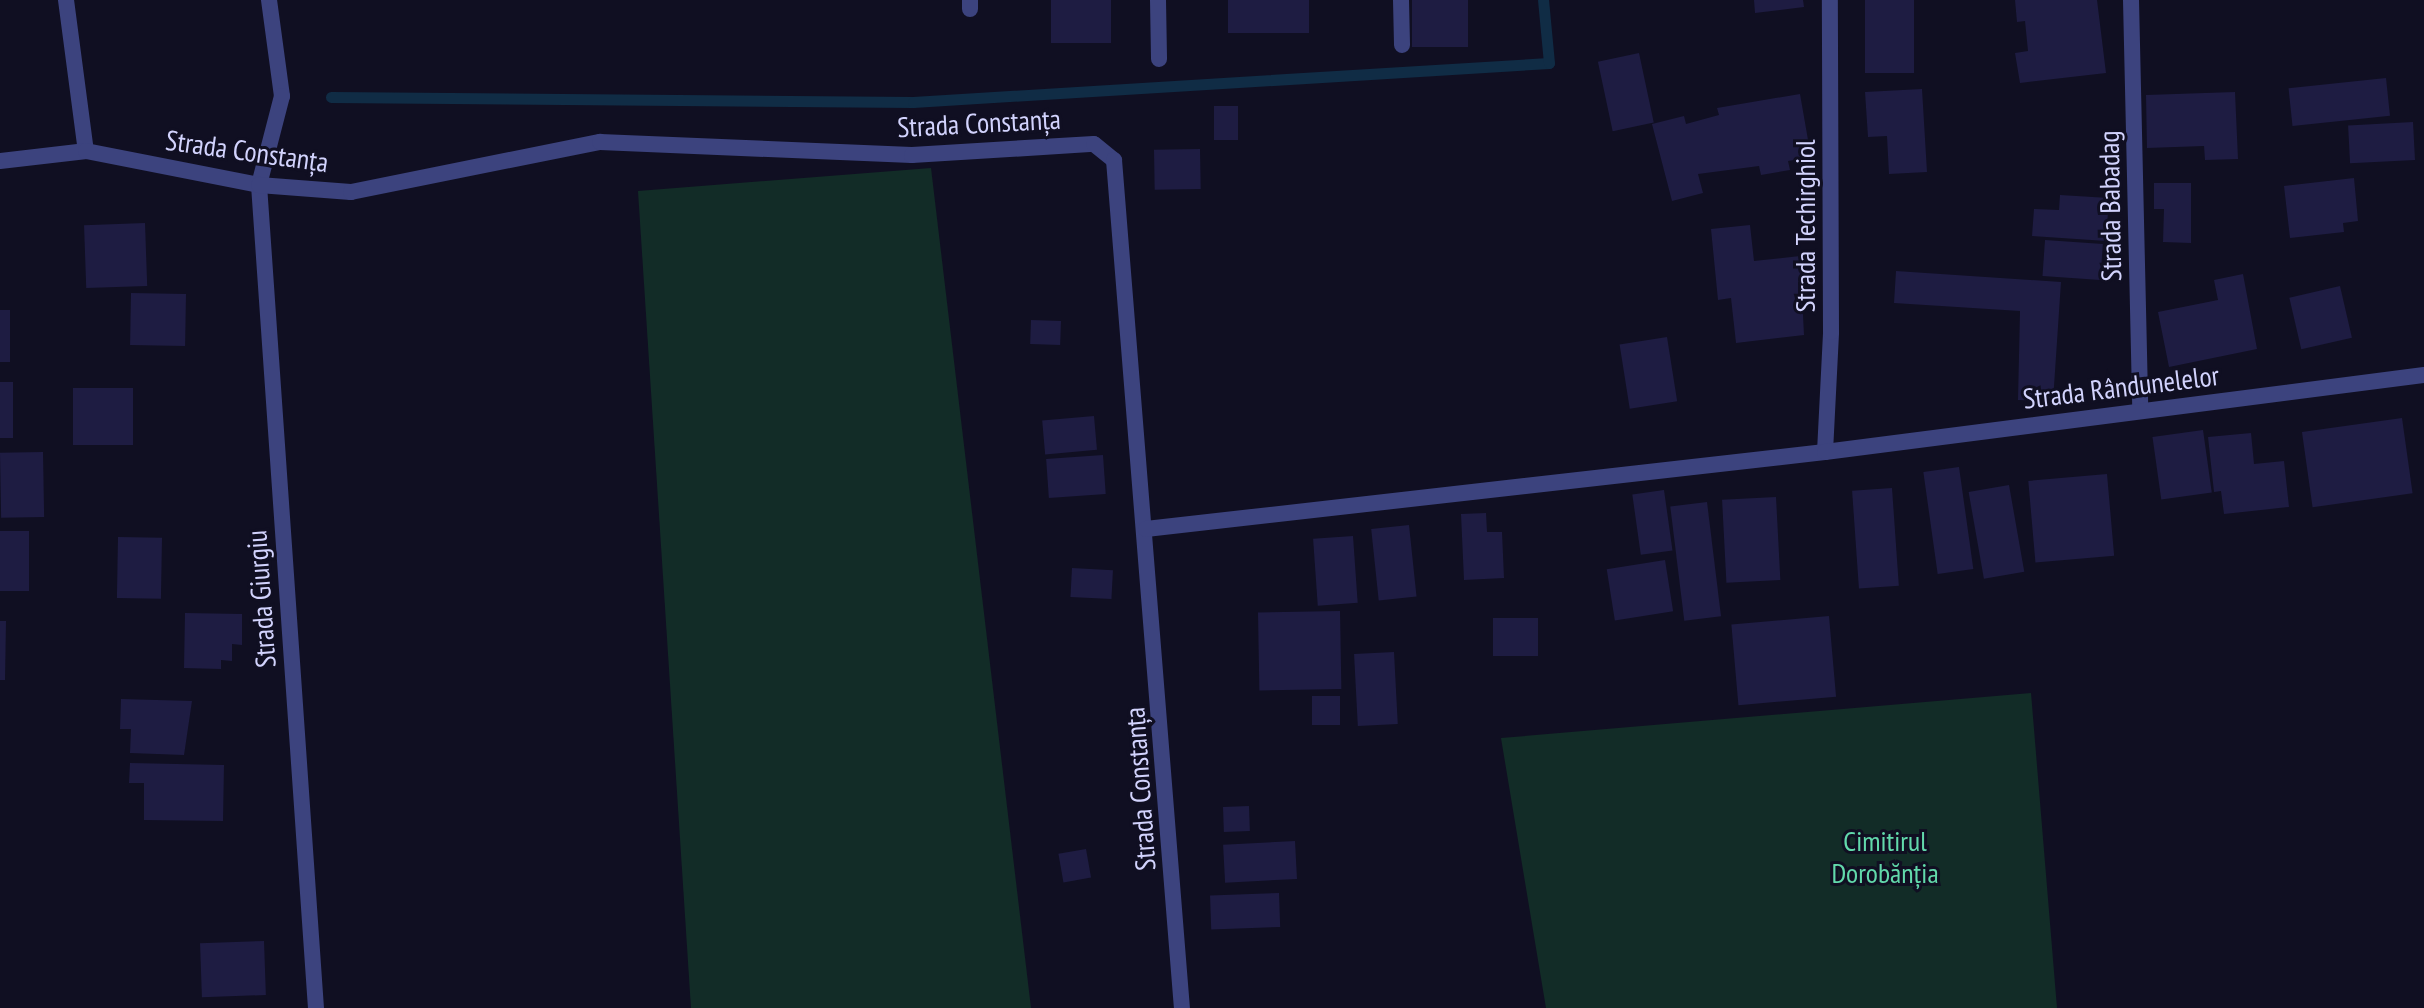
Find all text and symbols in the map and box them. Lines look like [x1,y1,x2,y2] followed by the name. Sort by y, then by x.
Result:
[896,102,1062,144] street label: Strada Constanța
[164,123,330,179] street label: Strada Constanța
[2092,130,2128,282] street label: Strada Babadag
[1788,139,1822,313] street label: Strada Techirghiol
[2021,358,2221,416] street label: Strada Rândunelelor
[239,529,283,669] street label: Strada Giurgiu
[1118,706,1162,872] street label: Strada Constanța
[1831,824,1939,890] park label: Cimitirul Dorobănția

